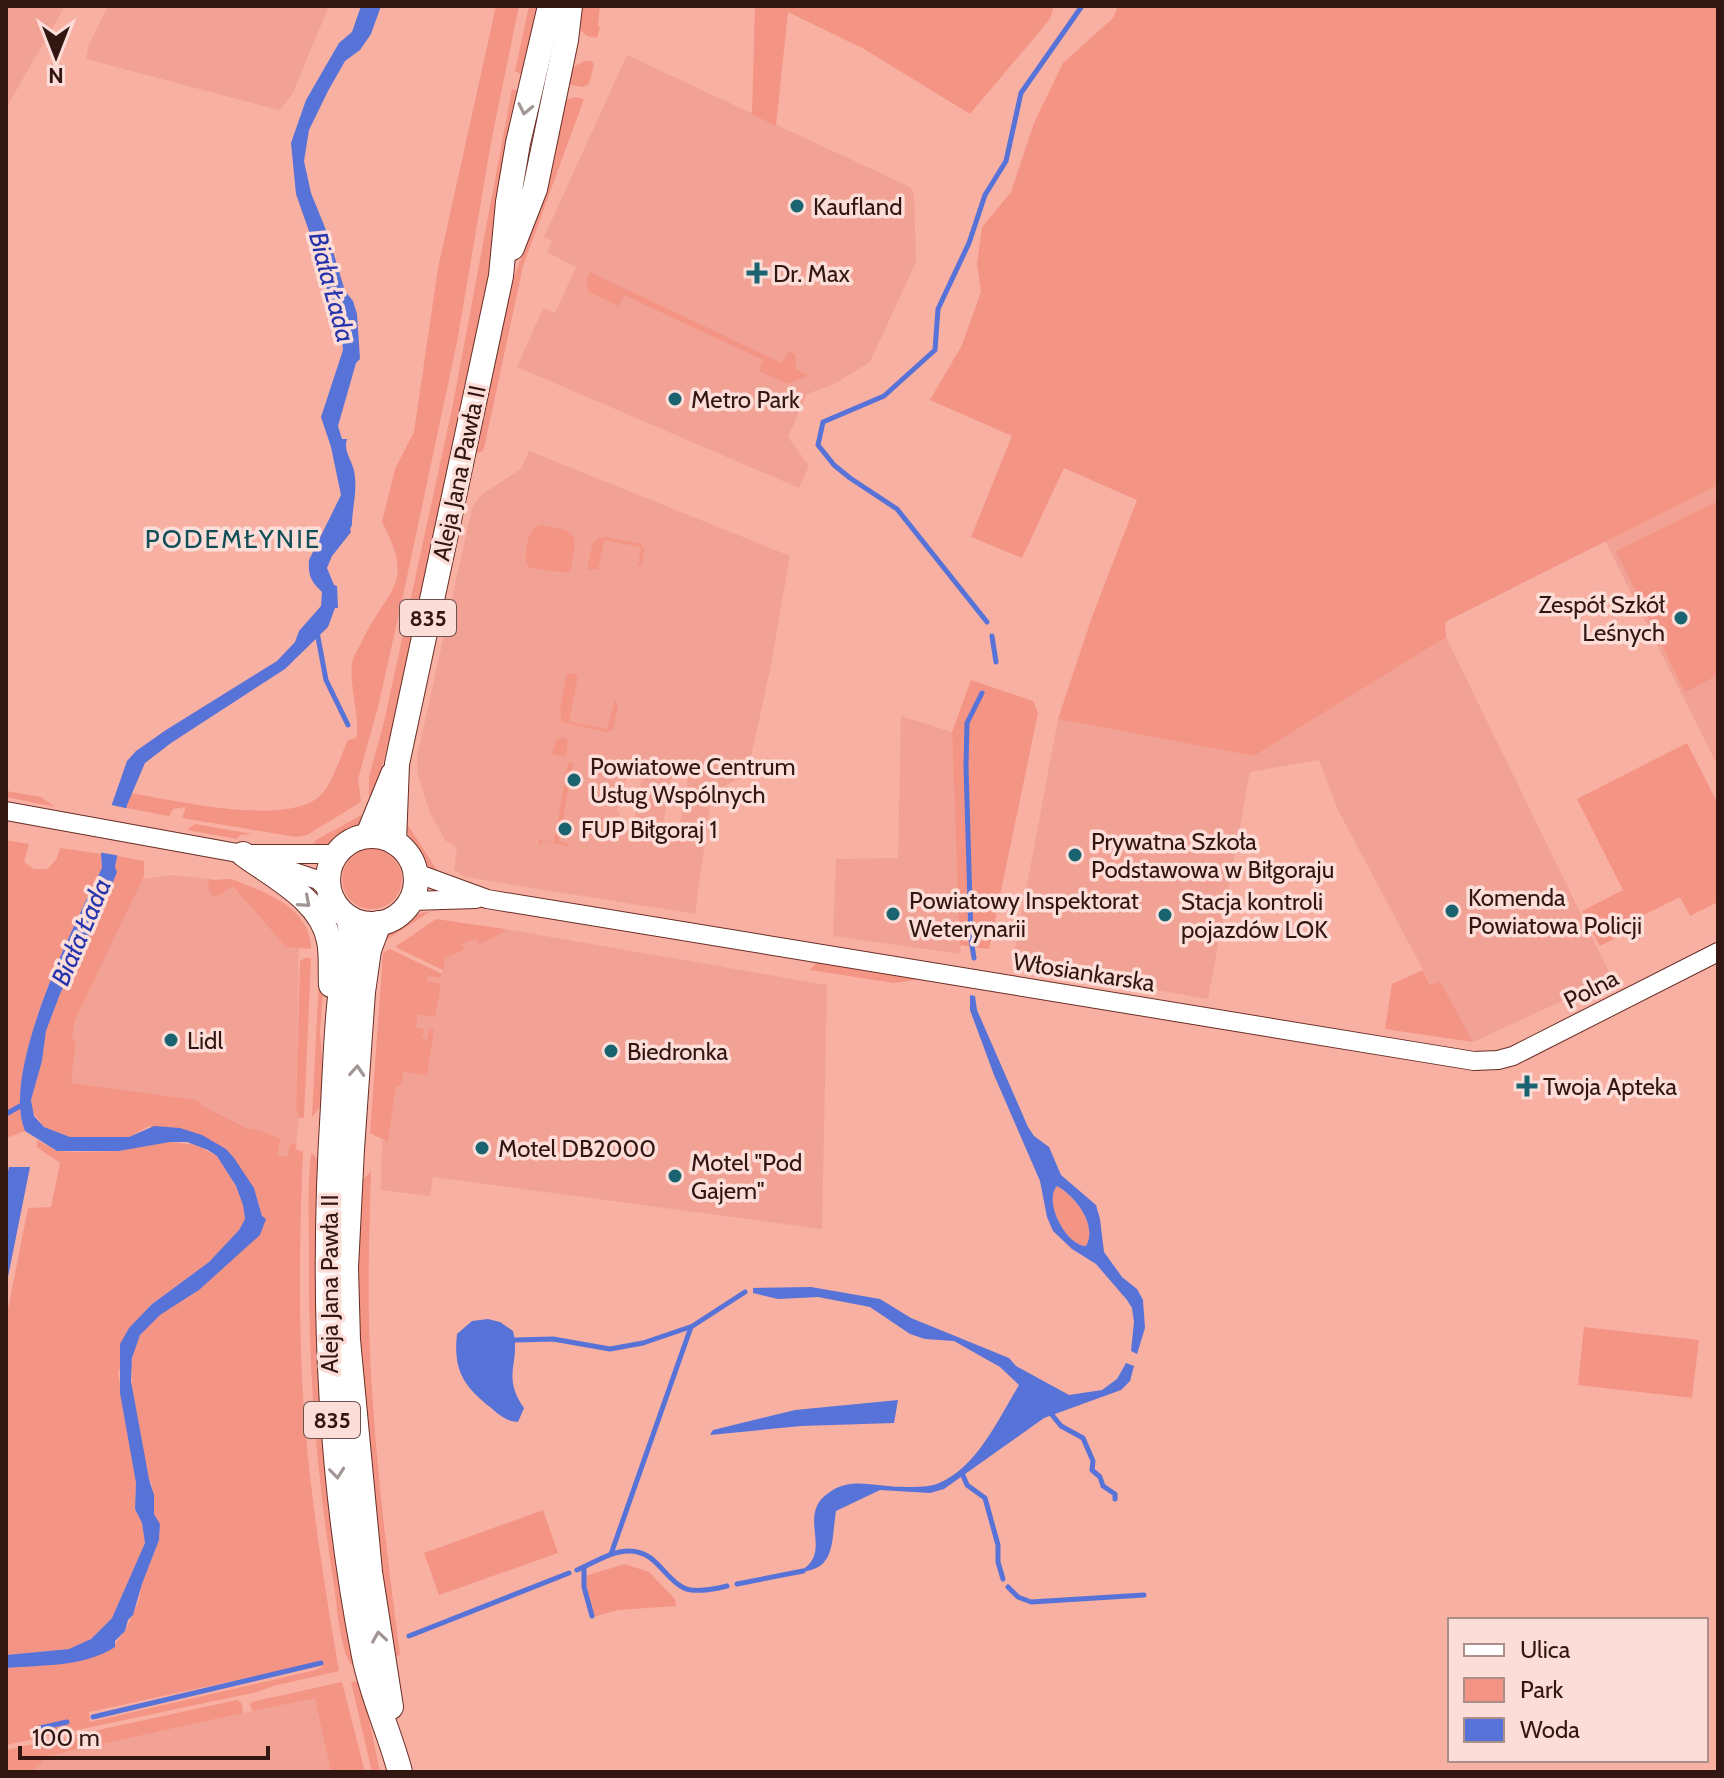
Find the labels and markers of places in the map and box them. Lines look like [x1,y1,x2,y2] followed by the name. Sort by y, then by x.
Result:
[813,192,903,221] place label: Kaufland
[788,197,806,215] marker: Kaufland
[773,259,850,288] place label: Dr. Max
[748,264,766,282] marker: Dr. Max
[691,385,800,414] place label: Metro Park
[666,390,684,408] marker: Metro Park
[1539,590,1665,647] place label: Zespół Szkół Leśnych
[1672,609,1690,627] marker: Zespół Szkół Leśnych
[590,752,796,809] place label: Powiatowe Centrum Usług Wspólnych
[565,771,583,789] marker: Powiatowe Centrum Usług Wspólnych
[581,815,717,844] place label: FUP Biłgoraj 1
[556,820,574,838] marker: FUP Biłgoraj 1
[1091,827,1334,884] place label: Prywatna Szkoła Podstawowa w Biłgoraju
[1066,846,1084,864] marker: Prywatna Szkoła Podstawowa w Biłgoraju
[1468,883,1642,940] place label: Komenda Powiatowa Policji
[909,886,1139,943] place label: Powiatowy Inspektorat Weterynarii
[1181,887,1328,944] place label: Stacja kontroli pojazdów LOK
[1443,902,1461,920] marker: Komenda Powiatowa Policji
[884,905,902,923] marker: Powiatowy Inspektorat Weterynarii
[1156,906,1174,924] marker: Stacja kontroli pojazdów LOK
[187,1026,223,1055] place label: Lidl
[162,1031,180,1049] marker: Lidl
[627,1037,728,1066] place label: Biedronka
[602,1042,620,1060] marker: Biedronka
[1543,1072,1677,1101] place label: Twoja Apteka
[1518,1077,1536,1095] marker: Twoja Apteka
[498,1134,656,1163] place label: Motel DB2000
[473,1139,491,1157] marker: Motel DB2000
[691,1148,802,1205] place label: Motel "Pod Gajem"
[666,1167,684,1185] marker: Motel "Pod Gajem"

